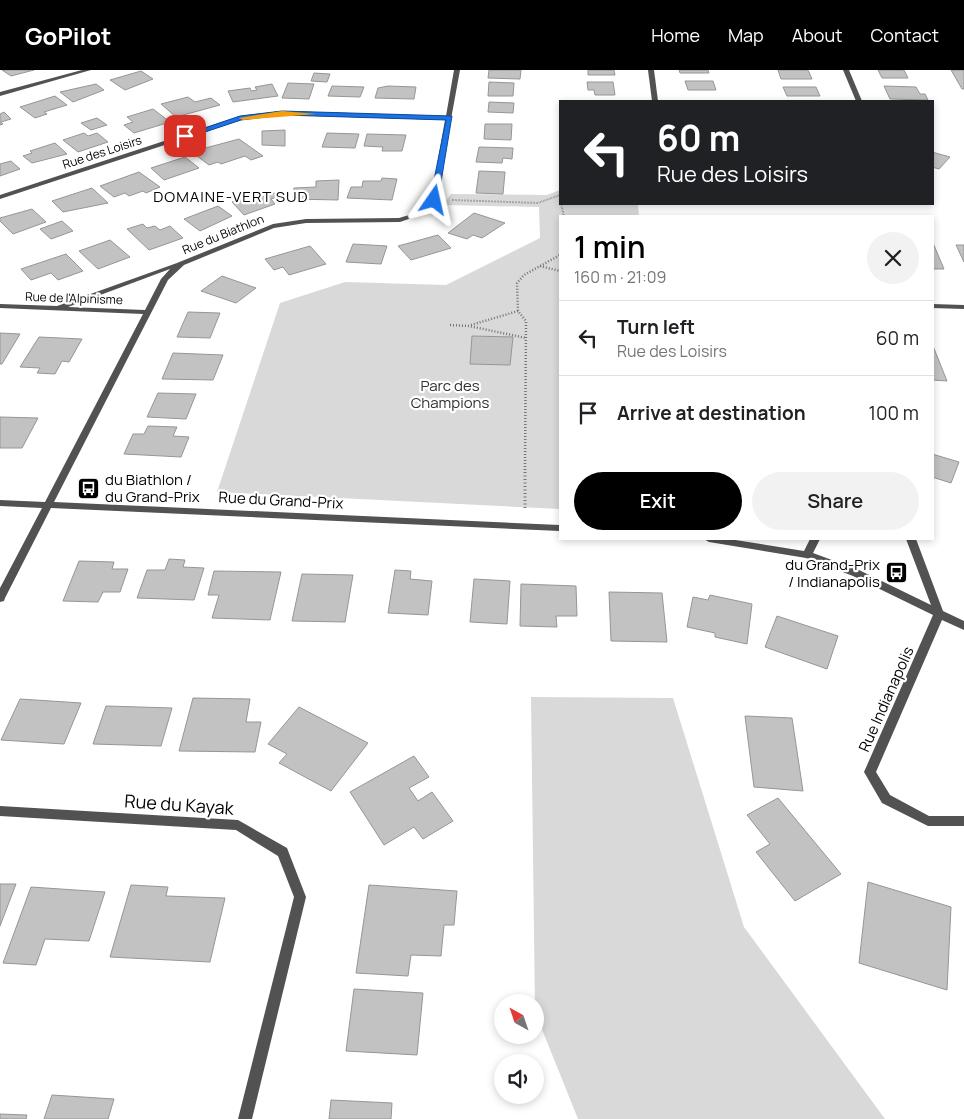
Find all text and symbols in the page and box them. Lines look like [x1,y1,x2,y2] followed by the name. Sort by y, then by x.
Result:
[25,19,111,52] text: GoPilot
[651,23,700,47] text: Home
[728,23,764,47] text: Map
[792,23,842,47] text: About
[870,23,939,47] text: Contact
[657,114,740,162] text: 60 m
[164,115,206,157] pin
[574,120,639,185] icon: left
[171,122,199,150] icon: arrive
[60,131,144,173] street label: Rue des Loisirs
[657,159,808,189] text: Rue des Loisirs
[407,173,459,225] position arrow
[153,186,309,207] district label: DOMAINE-VERT SUD
[180,210,266,258] street label: Rue du Biathlon
[574,226,646,267] text: 1 min
[867,232,919,284] button: close
[574,266,667,288] text: 160 m · 21:09
[25,288,123,308] street label: Rue de l'Alpinisme
[617,314,695,340] text: Turn left
[574,324,602,352] icon: left
[876,325,919,351] text: 60 m
[617,340,727,362] text: Rue des Loisirs
[411,375,489,413] park label: Parc des Champions
[574,399,602,427] icon: arrive
[617,400,806,426] text: Arrive at destination
[868,400,919,426] text: 100 m
[105,469,200,507] place label: du Biathlon / du Grand-Prix
[574,472,742,530] button: Exit
[752,472,919,530] button: Share
[77,476,101,500] bus stop icon: du Biathlon / du Grand-Prix
[218,486,344,514] street label: Rue du Grand-Prix
[785,554,880,592] place label: du Grand-Prix / Indianapolis
[884,561,908,585] bus stop icon: du Grand-Prix / Indianapolis
[853,643,919,755] street label: Rue Indianapolis
[124,788,235,820] street label: Rue du Kayak
[494,994,544,1044] north arrow
[494,994,544,1104] map controls
[494,1054,544,1104] button: sound

